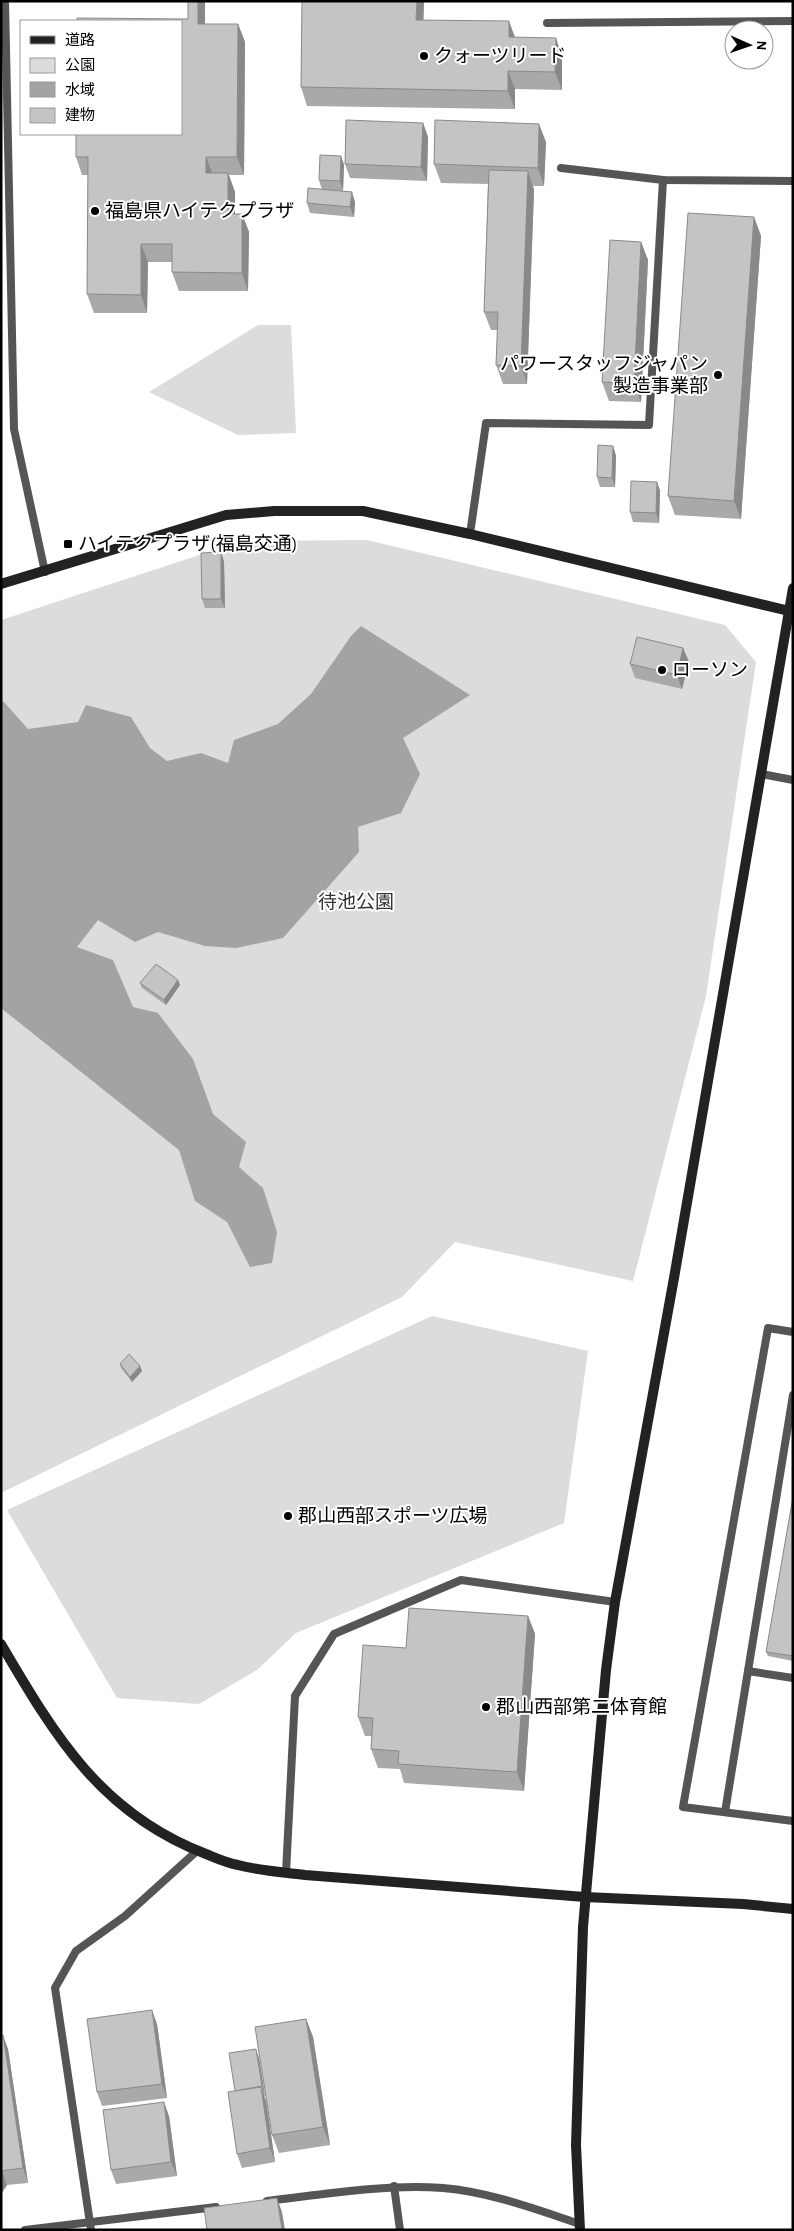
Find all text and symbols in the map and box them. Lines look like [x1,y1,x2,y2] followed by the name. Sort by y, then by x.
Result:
[20,20,182,135] legend
[724,20,774,70] north arrow
[65,32,95,48] text: 道路
[754,40,768,51] text: N
[434,46,567,66] place label: クォーツリード
[418,50,430,62] marker: クォーツリード
[65,57,95,73] text: 公園
[65,82,95,98] text: 水域
[65,107,95,123] text: 建物
[105,201,294,221] place label: 福島県ハイテクプラザ
[89,205,101,217] marker: 福島県ハイテクプラザ
[500,354,708,396] place label: パワースタッフジャパン 製造事業部
[712,369,724,381] marker: パワースタッフジャパン 製造事業部
[78,533,298,554] place label: ハイテクプラザ(福島交通)
[62,538,74,550] marker: ハイテクプラザ(福島交通)
[672,661,748,680] place label: ローソン
[656,664,668,676] marker: ローソン
[318,892,394,912] park label: 待池公園
[298,1505,488,1526] place label: 郡山西部スポーツ広場
[282,1510,294,1522] marker: 郡山西部スポーツ広場
[496,1697,667,1717] place label: 郡山西部第二体育館
[480,1701,492,1713] marker: 郡山西部第二体育館

